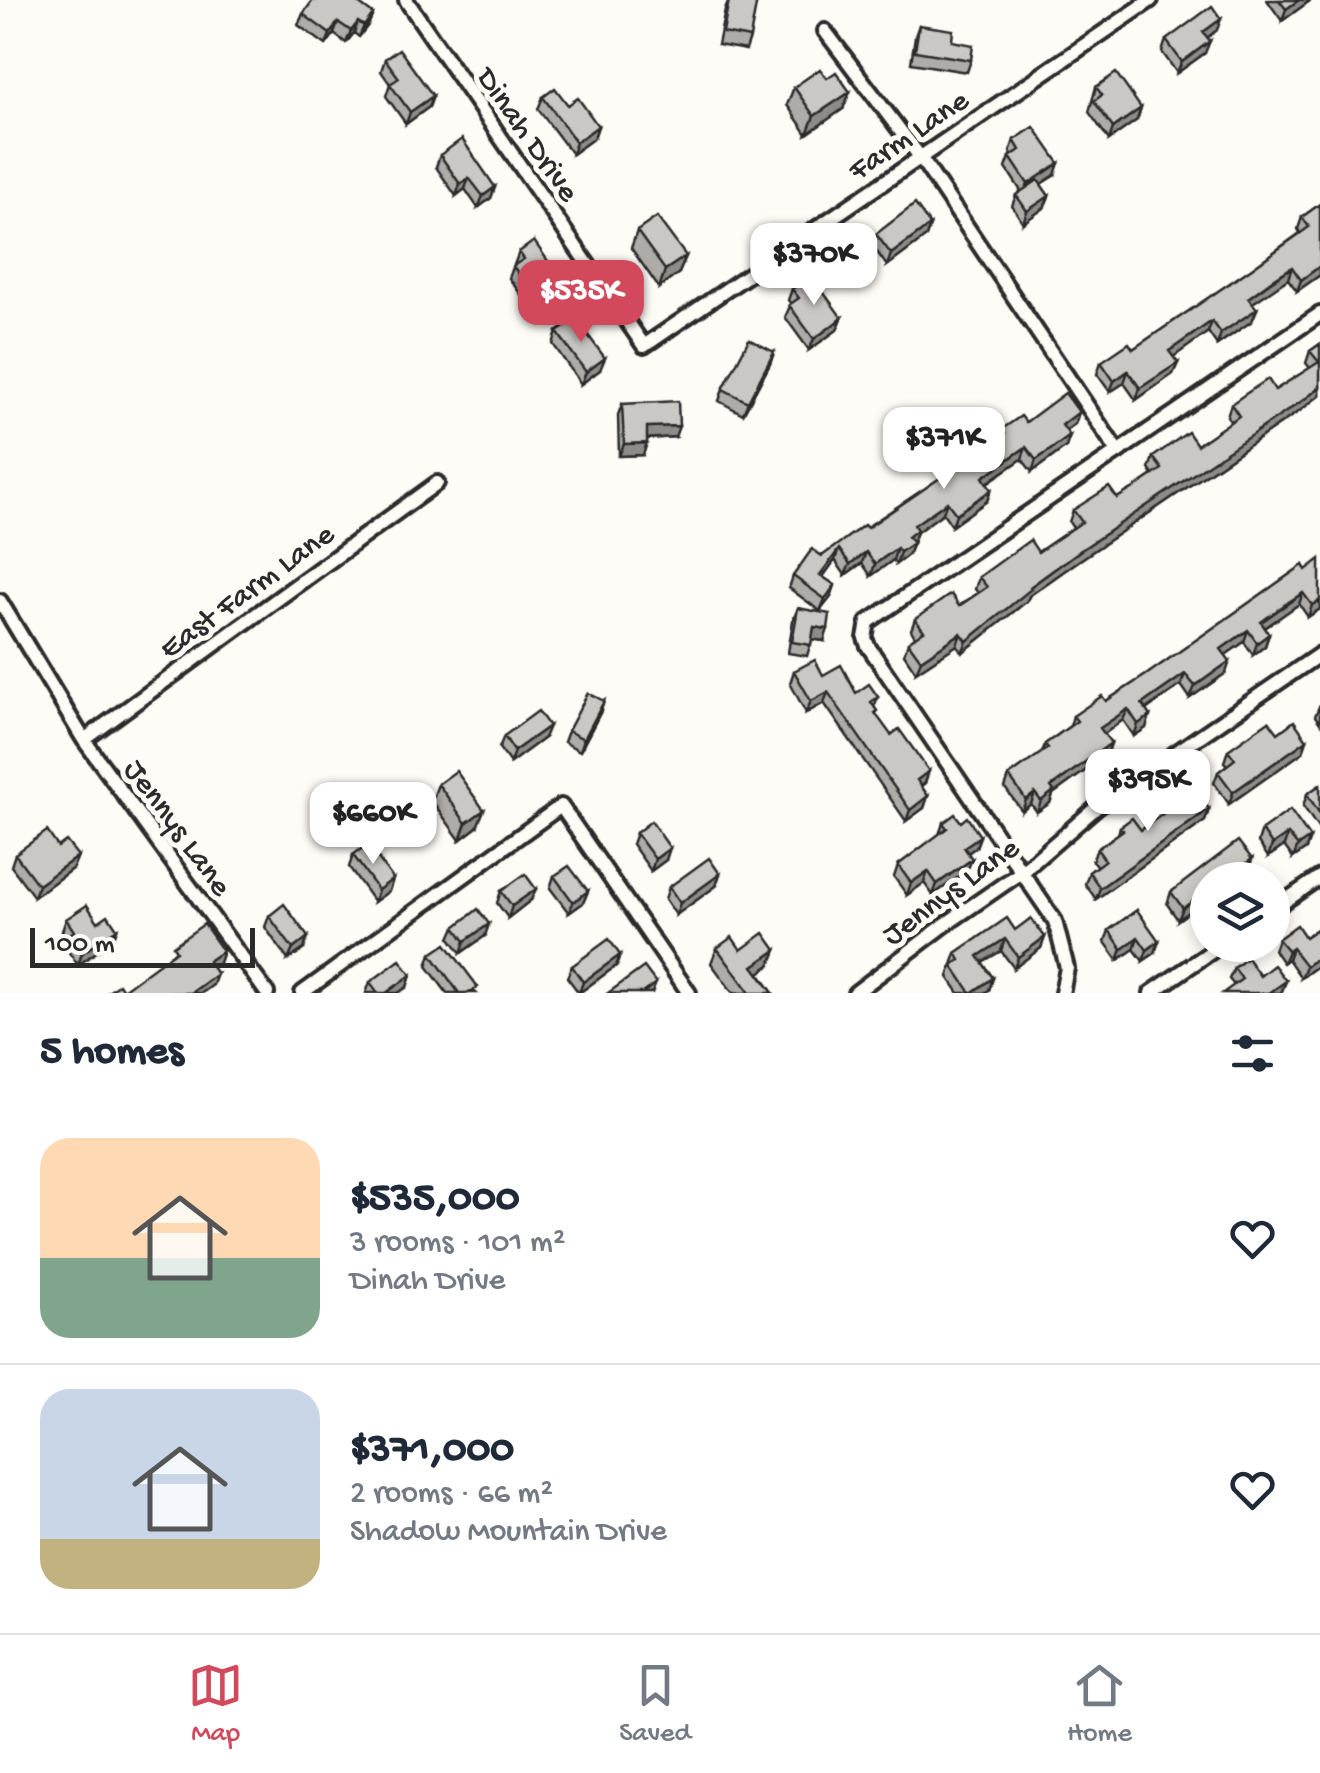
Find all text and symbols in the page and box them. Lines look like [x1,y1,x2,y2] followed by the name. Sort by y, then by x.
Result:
[465,60,586,211] street label: Dinah Drive
[842,83,978,192] street label: Farm Lane
[744,223,884,308] pin: $370K
[772,236,856,274] text: $370K
[511,260,651,345] pin: $535K
[540,273,622,311] text: $535K
[874,407,1014,492] pin: $371K
[905,420,983,458] text: $371K
[153,517,343,669] street label: East Farm Lane
[1078,749,1218,834] pin: $395K
[114,753,239,905] street label: Jennys Lane
[1107,762,1189,800] text: $395K
[303,782,443,867] pin: $660K
[332,795,414,833] text: $660K
[876,830,1028,955] street label: Jennys Lane
[1190,862,1290,962] map controls
[1190,862,1290,962] button: layers
[30,923,255,968] scale bar
[45,929,115,962] text: 100 m
[1225,1026,1280,1081] icon: filters
[40,1029,183,1078] text: 5 homes
[350,1176,520,1225] text: $535,000
[120,1178,240,1298] icon: home
[1225,1211,1280,1266] icon: heart
[350,1225,565,1263] text: 3 rooms · 101 m²
[350,1263,505,1301] text: Dinah Drive
[350,1427,514,1476] text: $371,000
[120,1429,240,1549] icon: home
[1225,1462,1280,1517] icon: heart
[350,1476,553,1514] text: 2 rooms · 66 m²
[350,1514,667,1552] text: Shadow Mountain Drive
[188,1658,243,1751] tab: Map
[619,1658,691,1751] tab: Saved
[1067,1658,1132,1751] tab: Home

